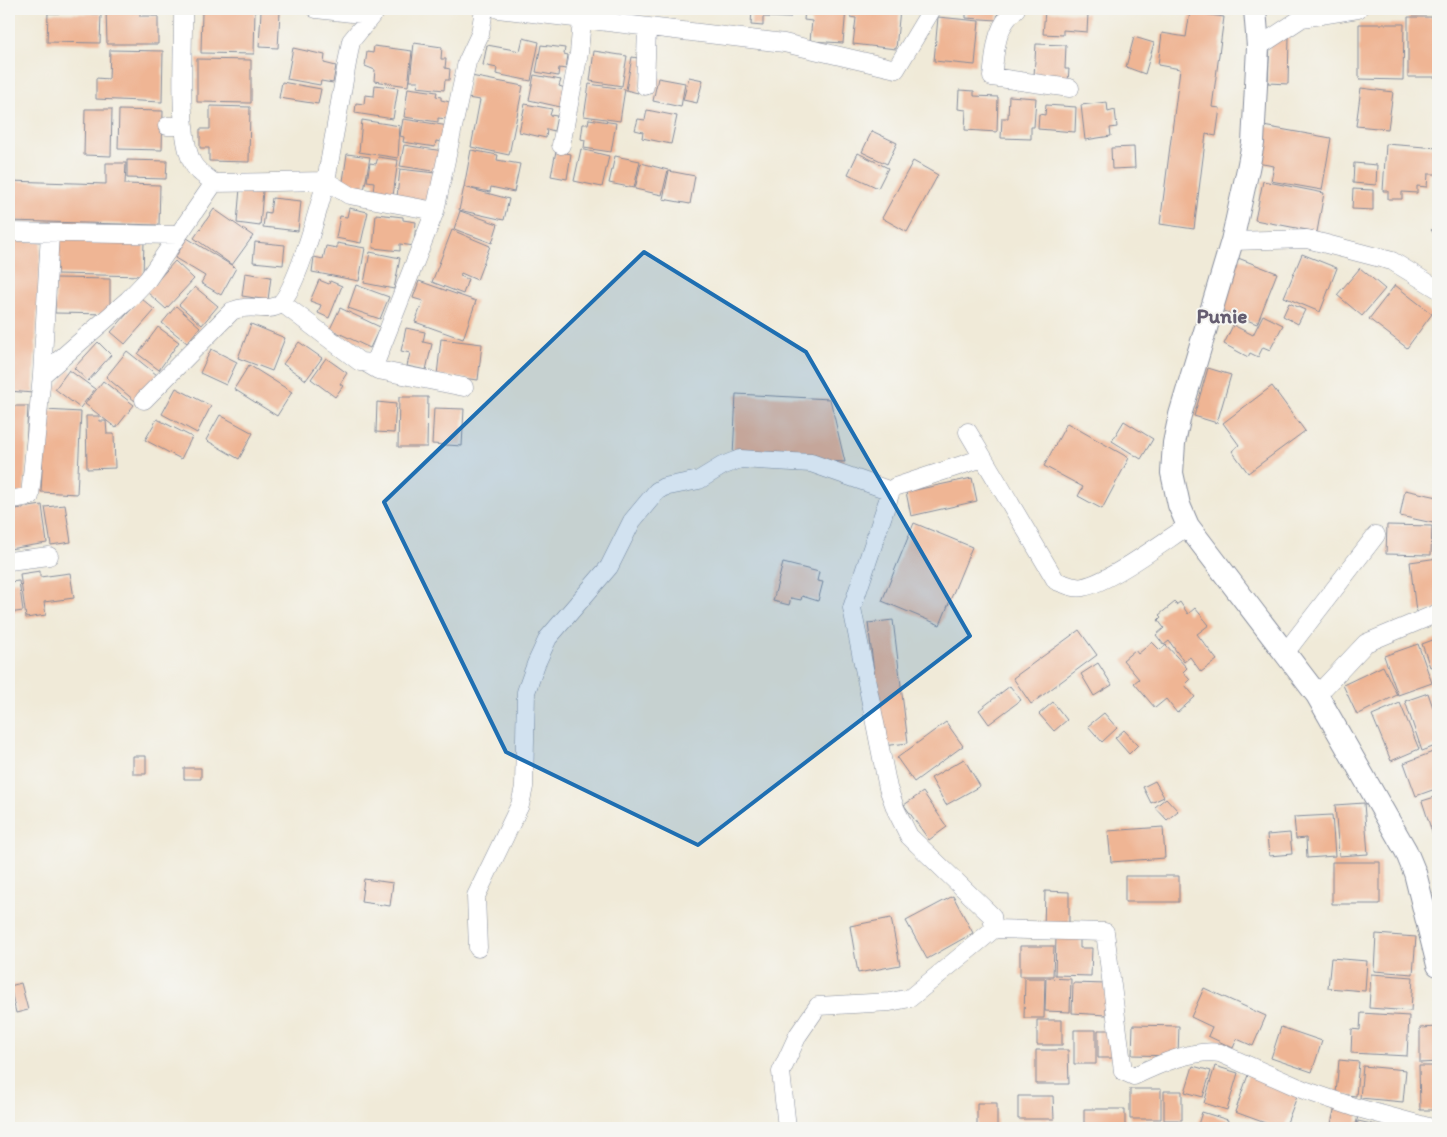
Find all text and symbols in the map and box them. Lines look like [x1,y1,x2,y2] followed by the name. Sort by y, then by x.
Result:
[1197,303,1247,328] district label: Punie

